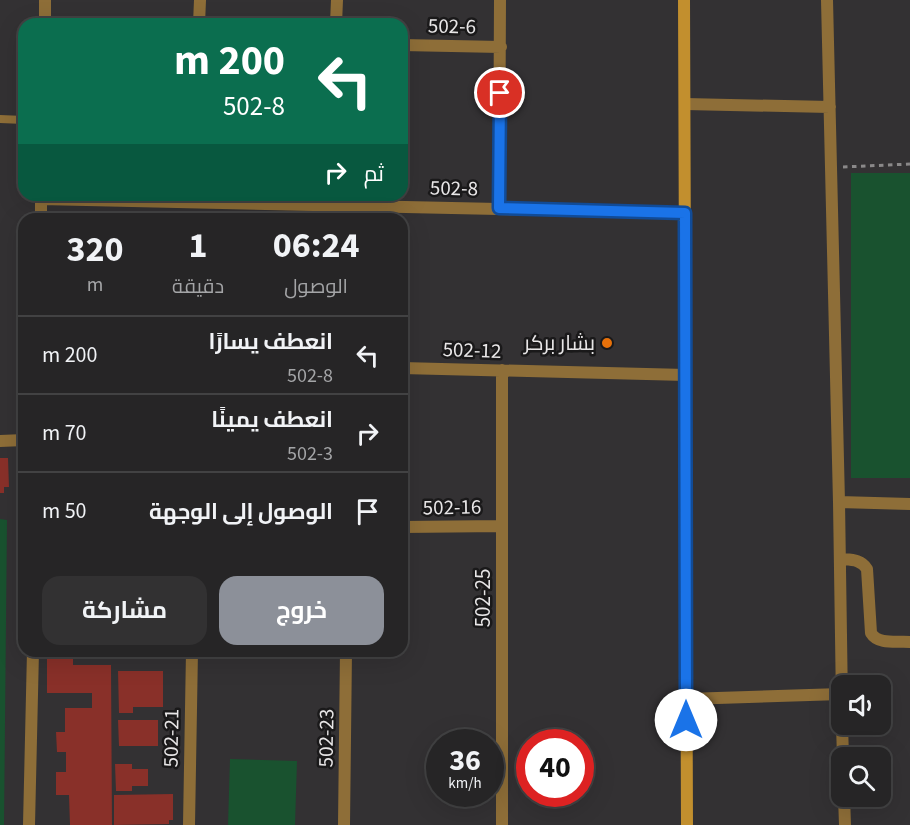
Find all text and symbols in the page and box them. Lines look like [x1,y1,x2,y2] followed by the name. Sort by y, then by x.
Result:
[428,11,476,41] street label: 502-6
[174,31,285,91] text: 200 m
[306,42,384,120] icon: left
[474,67,525,118] pin
[483,76,516,109] icon: arrive
[223,87,285,126] text: 502-8
[319,156,352,189] icon: right
[364,158,384,190] text: ثم
[430,173,478,203] street label: 502-8
[189,220,208,271] text: 1
[273,220,359,271] text: 06:24
[67,224,124,275] text: 320
[87,271,103,299] text: m
[172,273,224,301] text: دقيقة
[284,273,348,301] text: الوصول
[209,326,333,358] text: انعطف يسارًا
[523,328,595,358] place label: بشار بركر
[442,334,502,366] street label: 502-12
[600,336,614,350] marker: بشار بركر
[42,339,97,371] text: 200 m
[351,339,384,372] icon: left
[287,362,333,390] text: 502-8
[211,404,333,436] text: انعطف يمينًا
[42,417,87,449] text: 70 m
[351,417,384,450] icon: right
[287,440,333,468] text: 502-3
[422,491,482,523] street label: 502-16
[42,495,87,527] text: 50 m
[351,495,384,528] icon: arrive
[149,496,333,528] text: الوصول إلى الوجهة
[468,569,498,627] street label: 502-25
[42,576,207,645] button: مشاركة
[219,576,384,645] button: خروج
[831,675,891,807] map controls
[831,675,891,735] button: sound
[654,688,718,752] position arrow
[155,708,187,768] street label: 502-21
[310,708,342,768] street label: 502-23
[516,729,594,807] speed limit sign: 40
[449,739,481,782] text: 36
[831,747,891,807] button: search
[448,773,482,794] text: km/h

